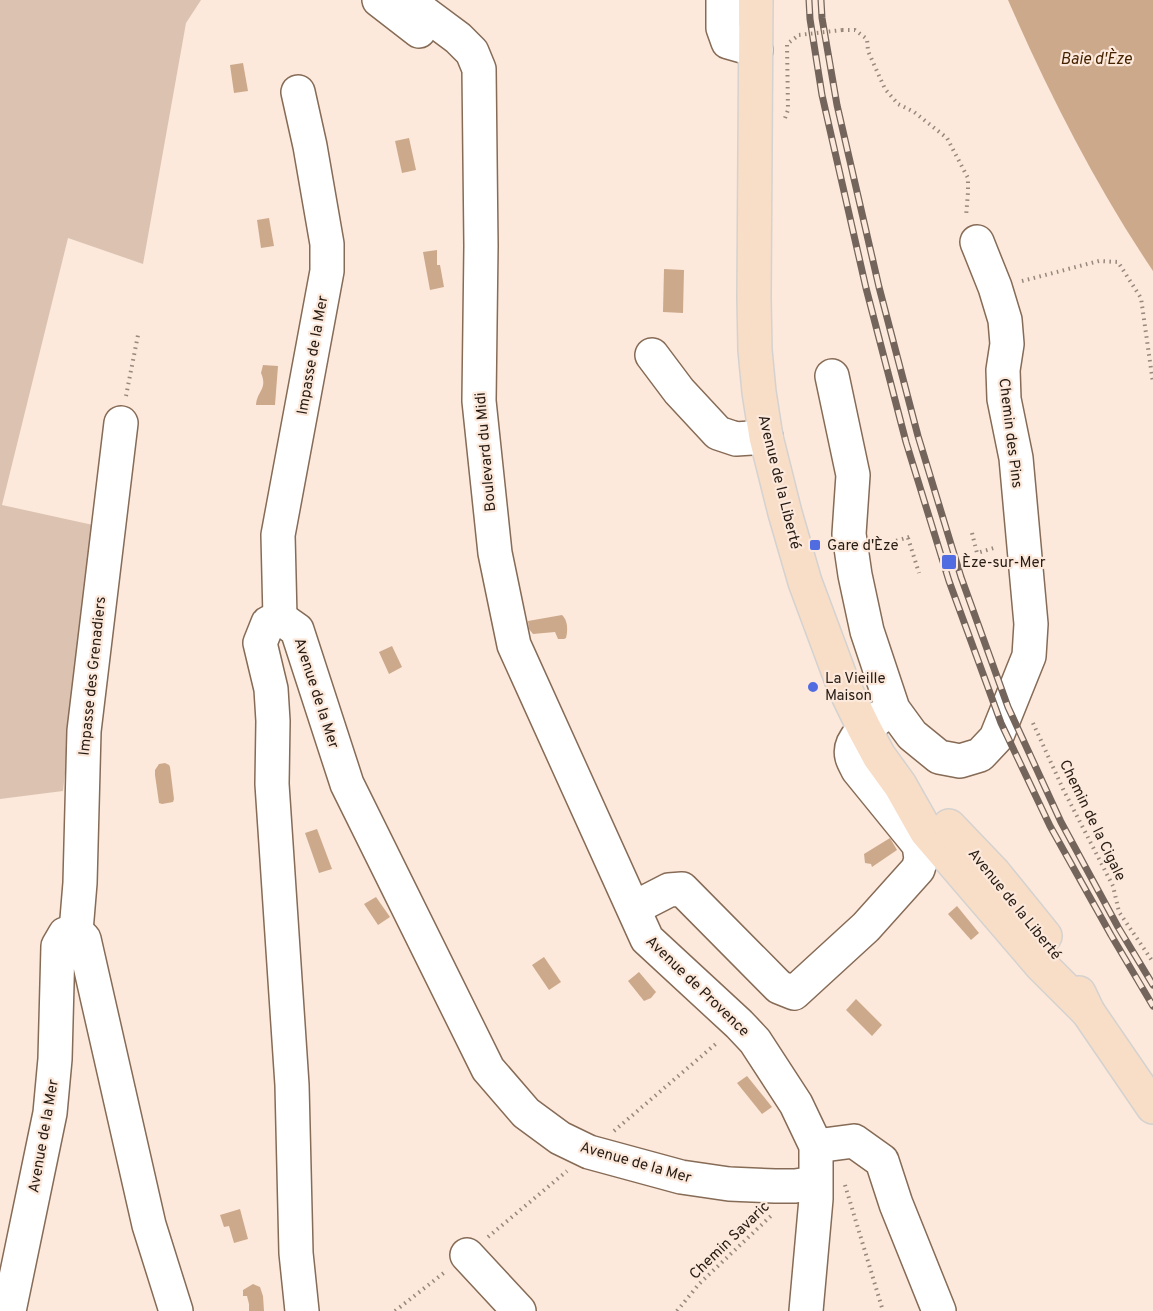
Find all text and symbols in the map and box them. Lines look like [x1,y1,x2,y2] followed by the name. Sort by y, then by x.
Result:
[1060,48,1132,70] water label: Baie d'Èze
[294,294,333,416] street label: Impasse de la Mer
[993,377,1026,489] street label: Chemin des Pins
[472,391,501,512] street label: Boulevard du Midi
[753,413,804,552] street label: Avenue de la Liberté
[827,536,899,556] place label: Gare d'Èze
[808,538,822,552] marker: Gare d'Èze
[940,553,958,571] marker: Èze-sur-Mer
[962,553,1046,573] place label: Èze-sur-Mer
[76,596,111,757] street label: Impasse des Grenadiers
[289,636,342,751] street label: Avenue de la Mer
[825,670,886,706] place label: La Vieille Maison
[806,680,820,694] marker: La Vieille Maison
[1054,757,1129,884] street label: Chemin de la Cigale
[963,845,1065,964] street label: Avenue de la Liberté
[641,933,753,1042] street label: Avenue de Provence
[25,1078,64,1195] street label: Avenue de la Mer
[578,1138,694,1188] street label: Avenue de la Mer
[686,1198,774,1284] street label: Chemin Savaric

